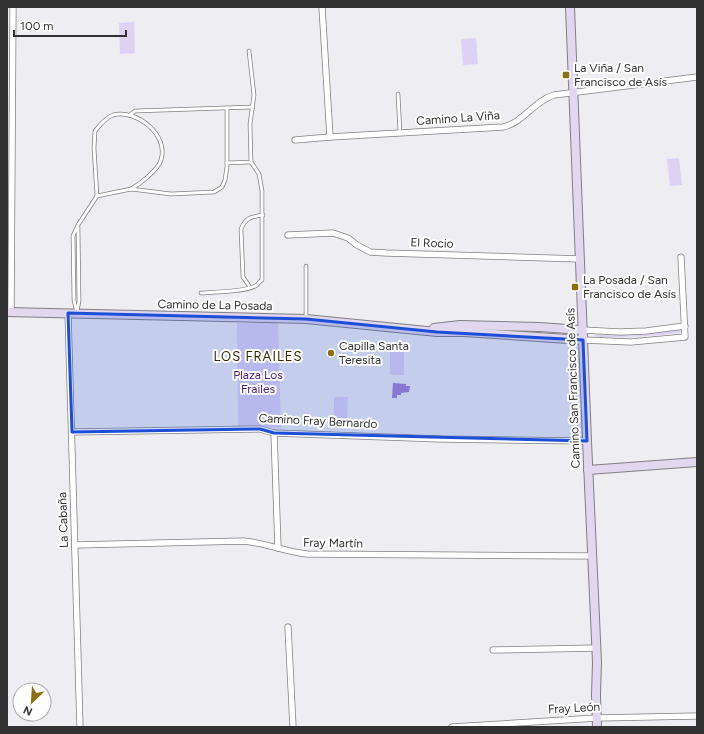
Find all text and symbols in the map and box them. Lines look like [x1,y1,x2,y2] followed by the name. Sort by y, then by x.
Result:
[14,12,126,38] scale bar
[20,19,54,33] text: 100 m
[574,61,668,89] place label: La Viña / San Francisco de Asís
[561,70,571,80] marker: La Viña / San Francisco de Asís
[416,108,500,128] street label: Camino La Viña
[410,235,454,251] street label: El Rocio
[583,273,677,301] place label: La Posada / San Francisco de Asís
[570,282,580,292] marker: La Posada / San Francisco de Asís
[157,297,273,313] street label: Camino de La Posada
[563,307,583,469] street label: Camino San Francisco de Asís
[339,339,409,367] place label: Capilla Santa Teresita
[326,348,336,358] marker: Capilla Santa Teresita
[214,349,302,364] district label: LOS FRAILES
[233,368,283,396] park label: Plaza Los Frailes
[258,411,378,431] street label: Camino Fray Bernardo
[55,492,71,548] street label: La Cabaña
[303,535,363,551] street label: Fray Martín
[12,682,52,722] north arrow
[548,700,601,716] street label: Fray León
[21,703,35,718] text: N

